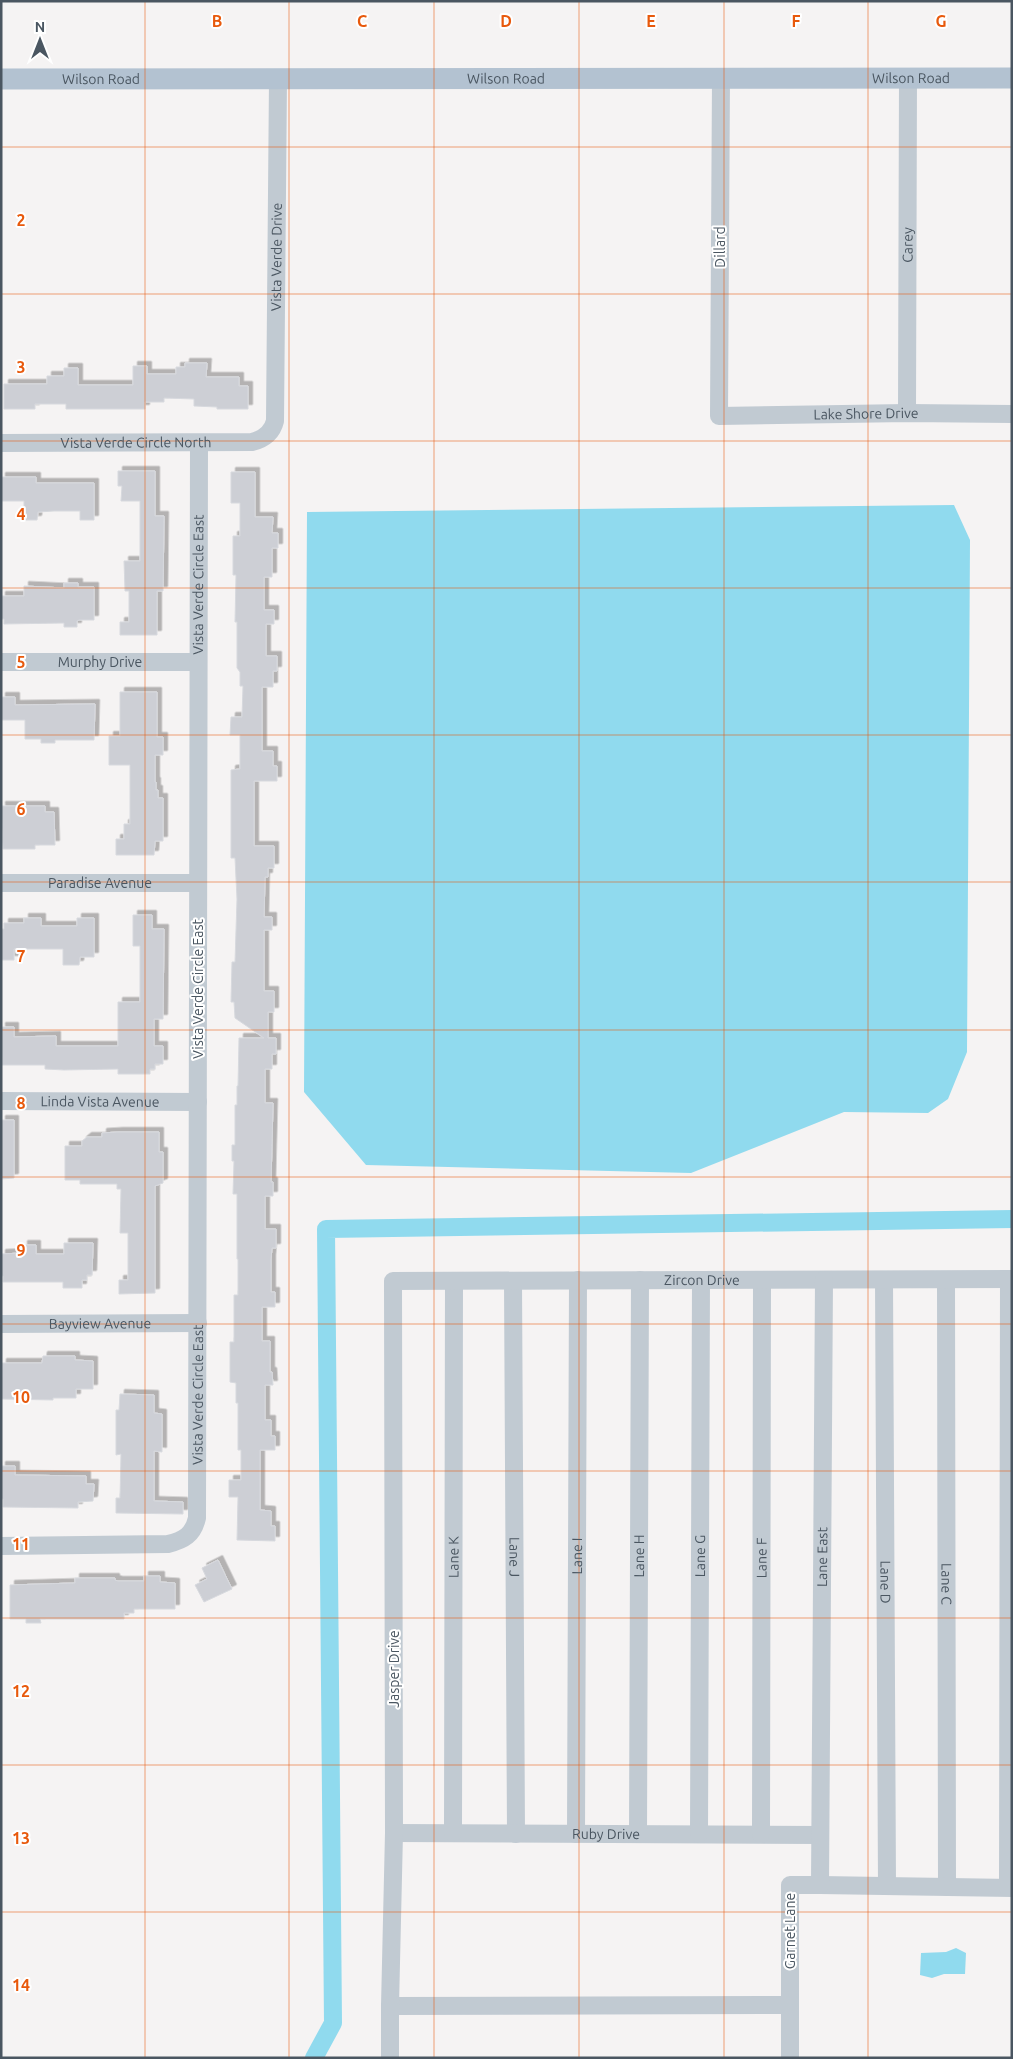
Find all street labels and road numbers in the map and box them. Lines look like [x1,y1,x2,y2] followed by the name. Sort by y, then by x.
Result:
[467,70,545,87] street label: Wilson Road
[872,70,950,86] street label: Wilson Road
[62,71,140,87] street label: Wilson Road
[268,203,285,311] street label: Vista Verde Drive
[712,226,728,268] street label: Dillard
[899,227,916,263] street label: Carey
[813,405,919,422] street label: Lake Shore Drive
[61,434,211,451] street label: Vista Verde Circle North
[190,514,206,655] street label: Vista Verde Circle East
[58,654,142,670] street label: Murphy Drive
[48,875,152,891] street label: Paradise Avenue
[190,918,206,1059] street label: Vista Verde Circle East
[40,1093,160,1110] street label: Linda Vista Avenue
[664,1272,740,1288] street label: Zircon Drive
[49,1315,151,1332] street label: Bayview Avenue
[189,1324,206,1465] street label: Vista Verde Circle East
[814,1527,830,1587] street label: Lane East
[631,1534,647,1578] street label: Lane H
[692,1535,708,1577] street label: Lane G
[445,1536,462,1578] street label: Lane K
[506,1537,523,1577] street label: Lane J
[569,1538,585,1574] street label: Lane I
[753,1538,770,1578] street label: Lane F
[877,1560,894,1604] street label: Lane D
[938,1563,955,1605] street label: Lane C
[386,1630,402,1708] street label: Jasper Drive
[572,1826,640,1842] street label: Ruby Drive
[782,1893,798,1969] street label: Garnet Lane

